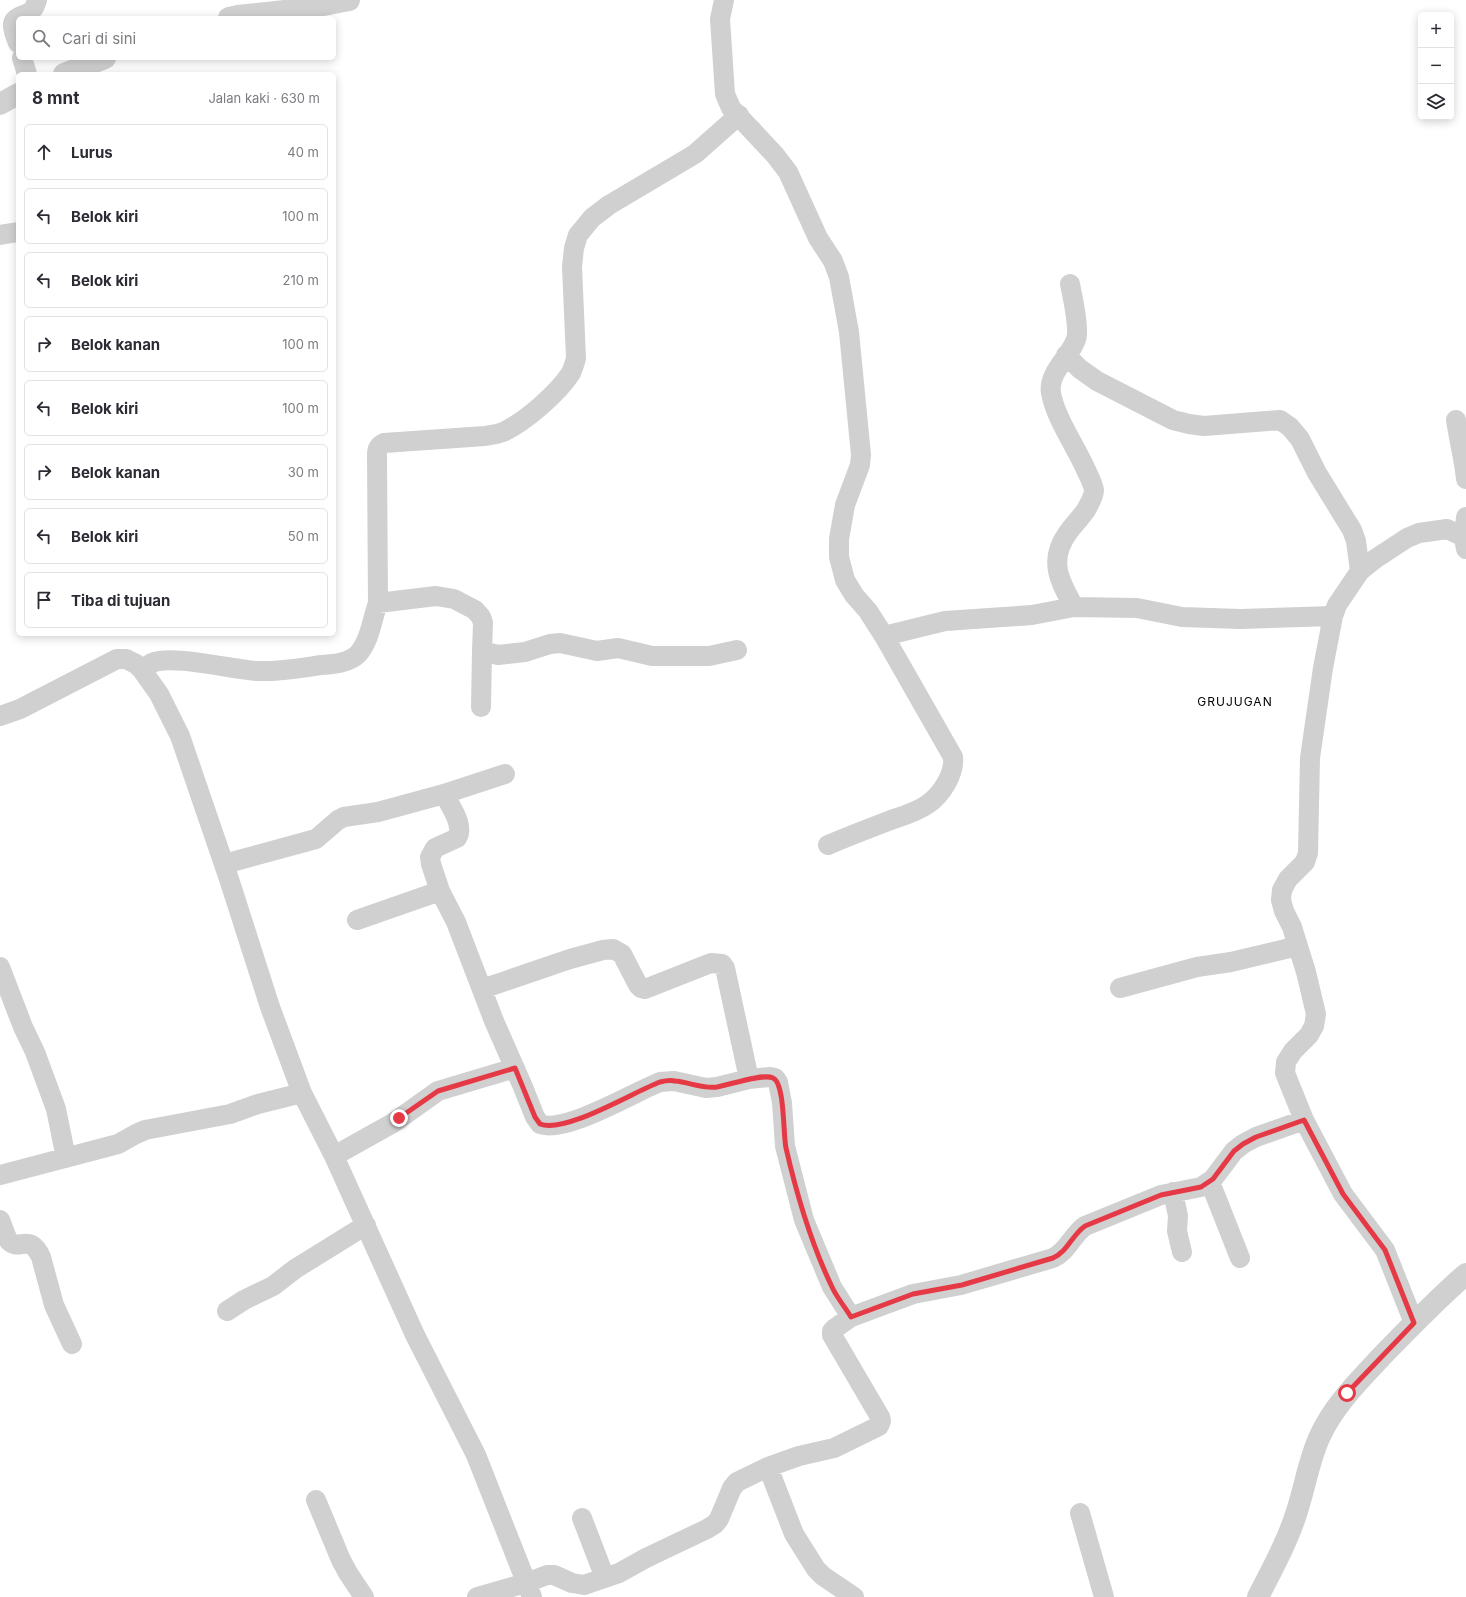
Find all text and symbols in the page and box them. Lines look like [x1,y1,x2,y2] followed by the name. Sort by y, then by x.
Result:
[1418,12,1454,120] map controls
[1418,12,1454,48] button: +
[16,16,336,60] search box
[30,27,52,49] icon: search
[62,29,136,48] text: Cari di sini
[1418,48,1454,84] button: −
[1418,84,1454,120] button: layers
[32,88,79,108] text: 8 mnt
[208,90,320,106] text: Jalan kaki · 630 m
[33,141,55,163] icon: ahead
[71,143,113,162] text: Lurus
[287,144,319,160] text: 40 m
[33,205,55,227] icon: left
[71,207,138,226] text: Belok kiri
[282,208,319,224] text: 100 m
[33,269,55,291] icon: left
[71,271,138,290] text: Belok kiri
[283,272,319,288] text: 210 m
[33,333,55,355] icon: right
[71,335,160,354] text: Belok kanan
[282,336,319,352] text: 100 m
[33,397,55,419] icon: left
[71,399,138,418] text: Belok kiri
[282,400,319,416] text: 100 m
[33,461,55,483] icon: right
[71,463,160,482] text: Belok kanan
[288,464,319,480] text: 30 m
[33,525,55,547] icon: left
[71,527,138,546] text: Belok kiri
[288,528,319,544] text: 50 m
[33,589,55,611] icon: arrive
[71,591,170,610] text: Tiba di tujuan
[1197,694,1273,709] district label: GRUJUGAN
[390,1109,408,1127] route end
[1338,1384,1356,1402] route start

